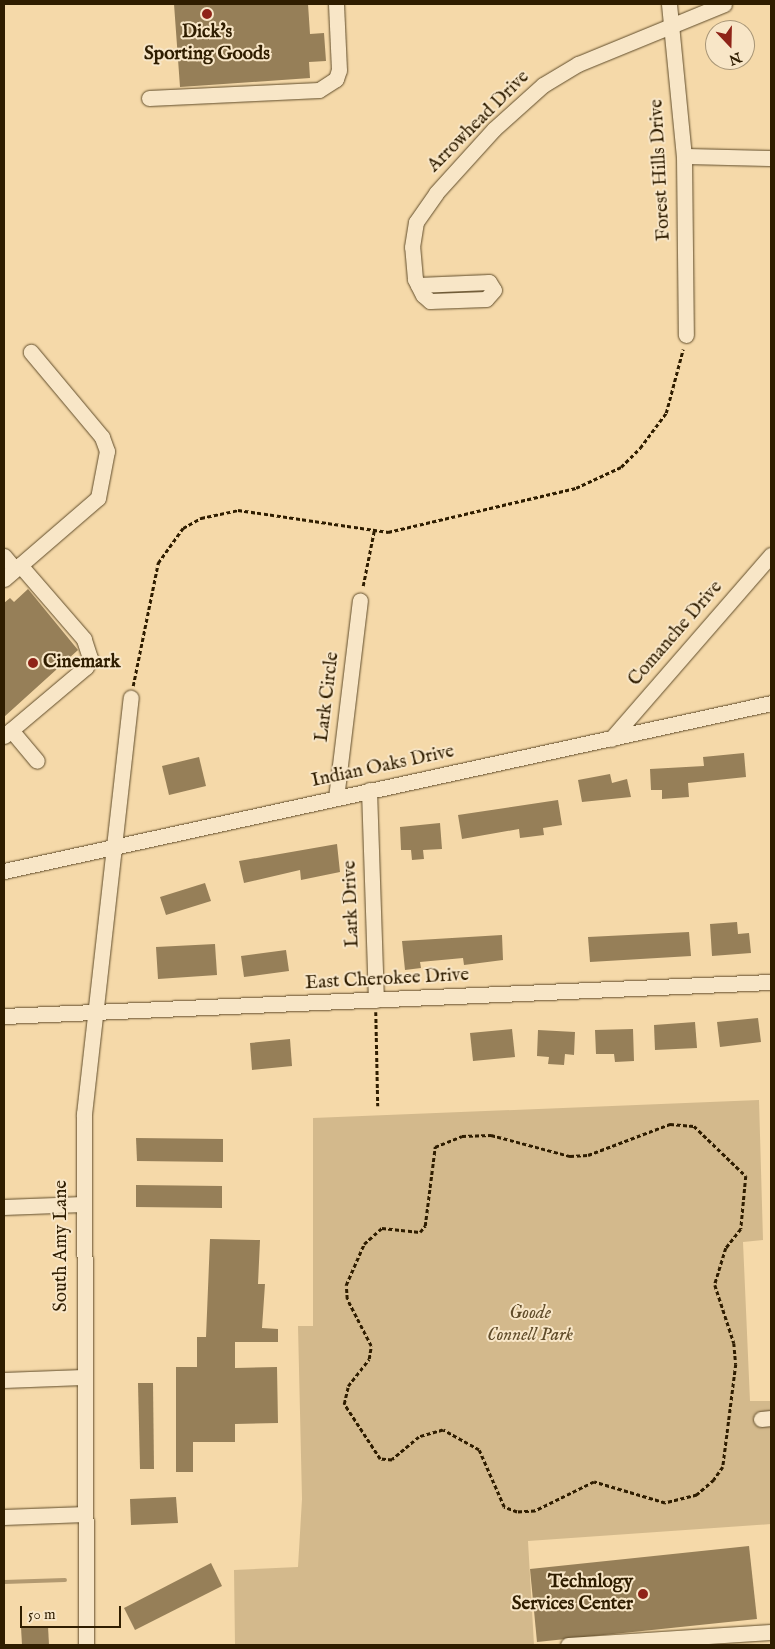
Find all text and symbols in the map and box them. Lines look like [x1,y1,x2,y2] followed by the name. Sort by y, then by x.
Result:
[201,8,213,20] marker: Dick's Sporting Goods
[705,20,755,70] north arrow
[144,22,270,66] place label: Dick's Sporting Goods
[726,47,744,69] text: N
[423,66,535,178] street label: Arrowhead Drive
[646,98,676,242] street label: Forest Hills Drive
[624,577,728,691] street label: Comanche Drive
[311,651,345,743] street label: Lark Circle
[43,652,120,674] place label: Cinemark
[27,657,39,669] marker: Cinemark
[310,741,456,793] street label: Indian Oaks Drive
[339,860,365,948] street label: Lark Drive
[304,964,470,996] street label: East Cherokee Drive
[51,1180,73,1312] street label: South Amy Lane
[487,1303,573,1347] park label: Goode Connell Park
[512,1572,633,1616] place label: Technlogy Services Center
[637,1588,649,1600] marker: Technlogy Services Center
[22,1596,124,1628] scale bar
[28,1605,56,1624] text: 50 m

